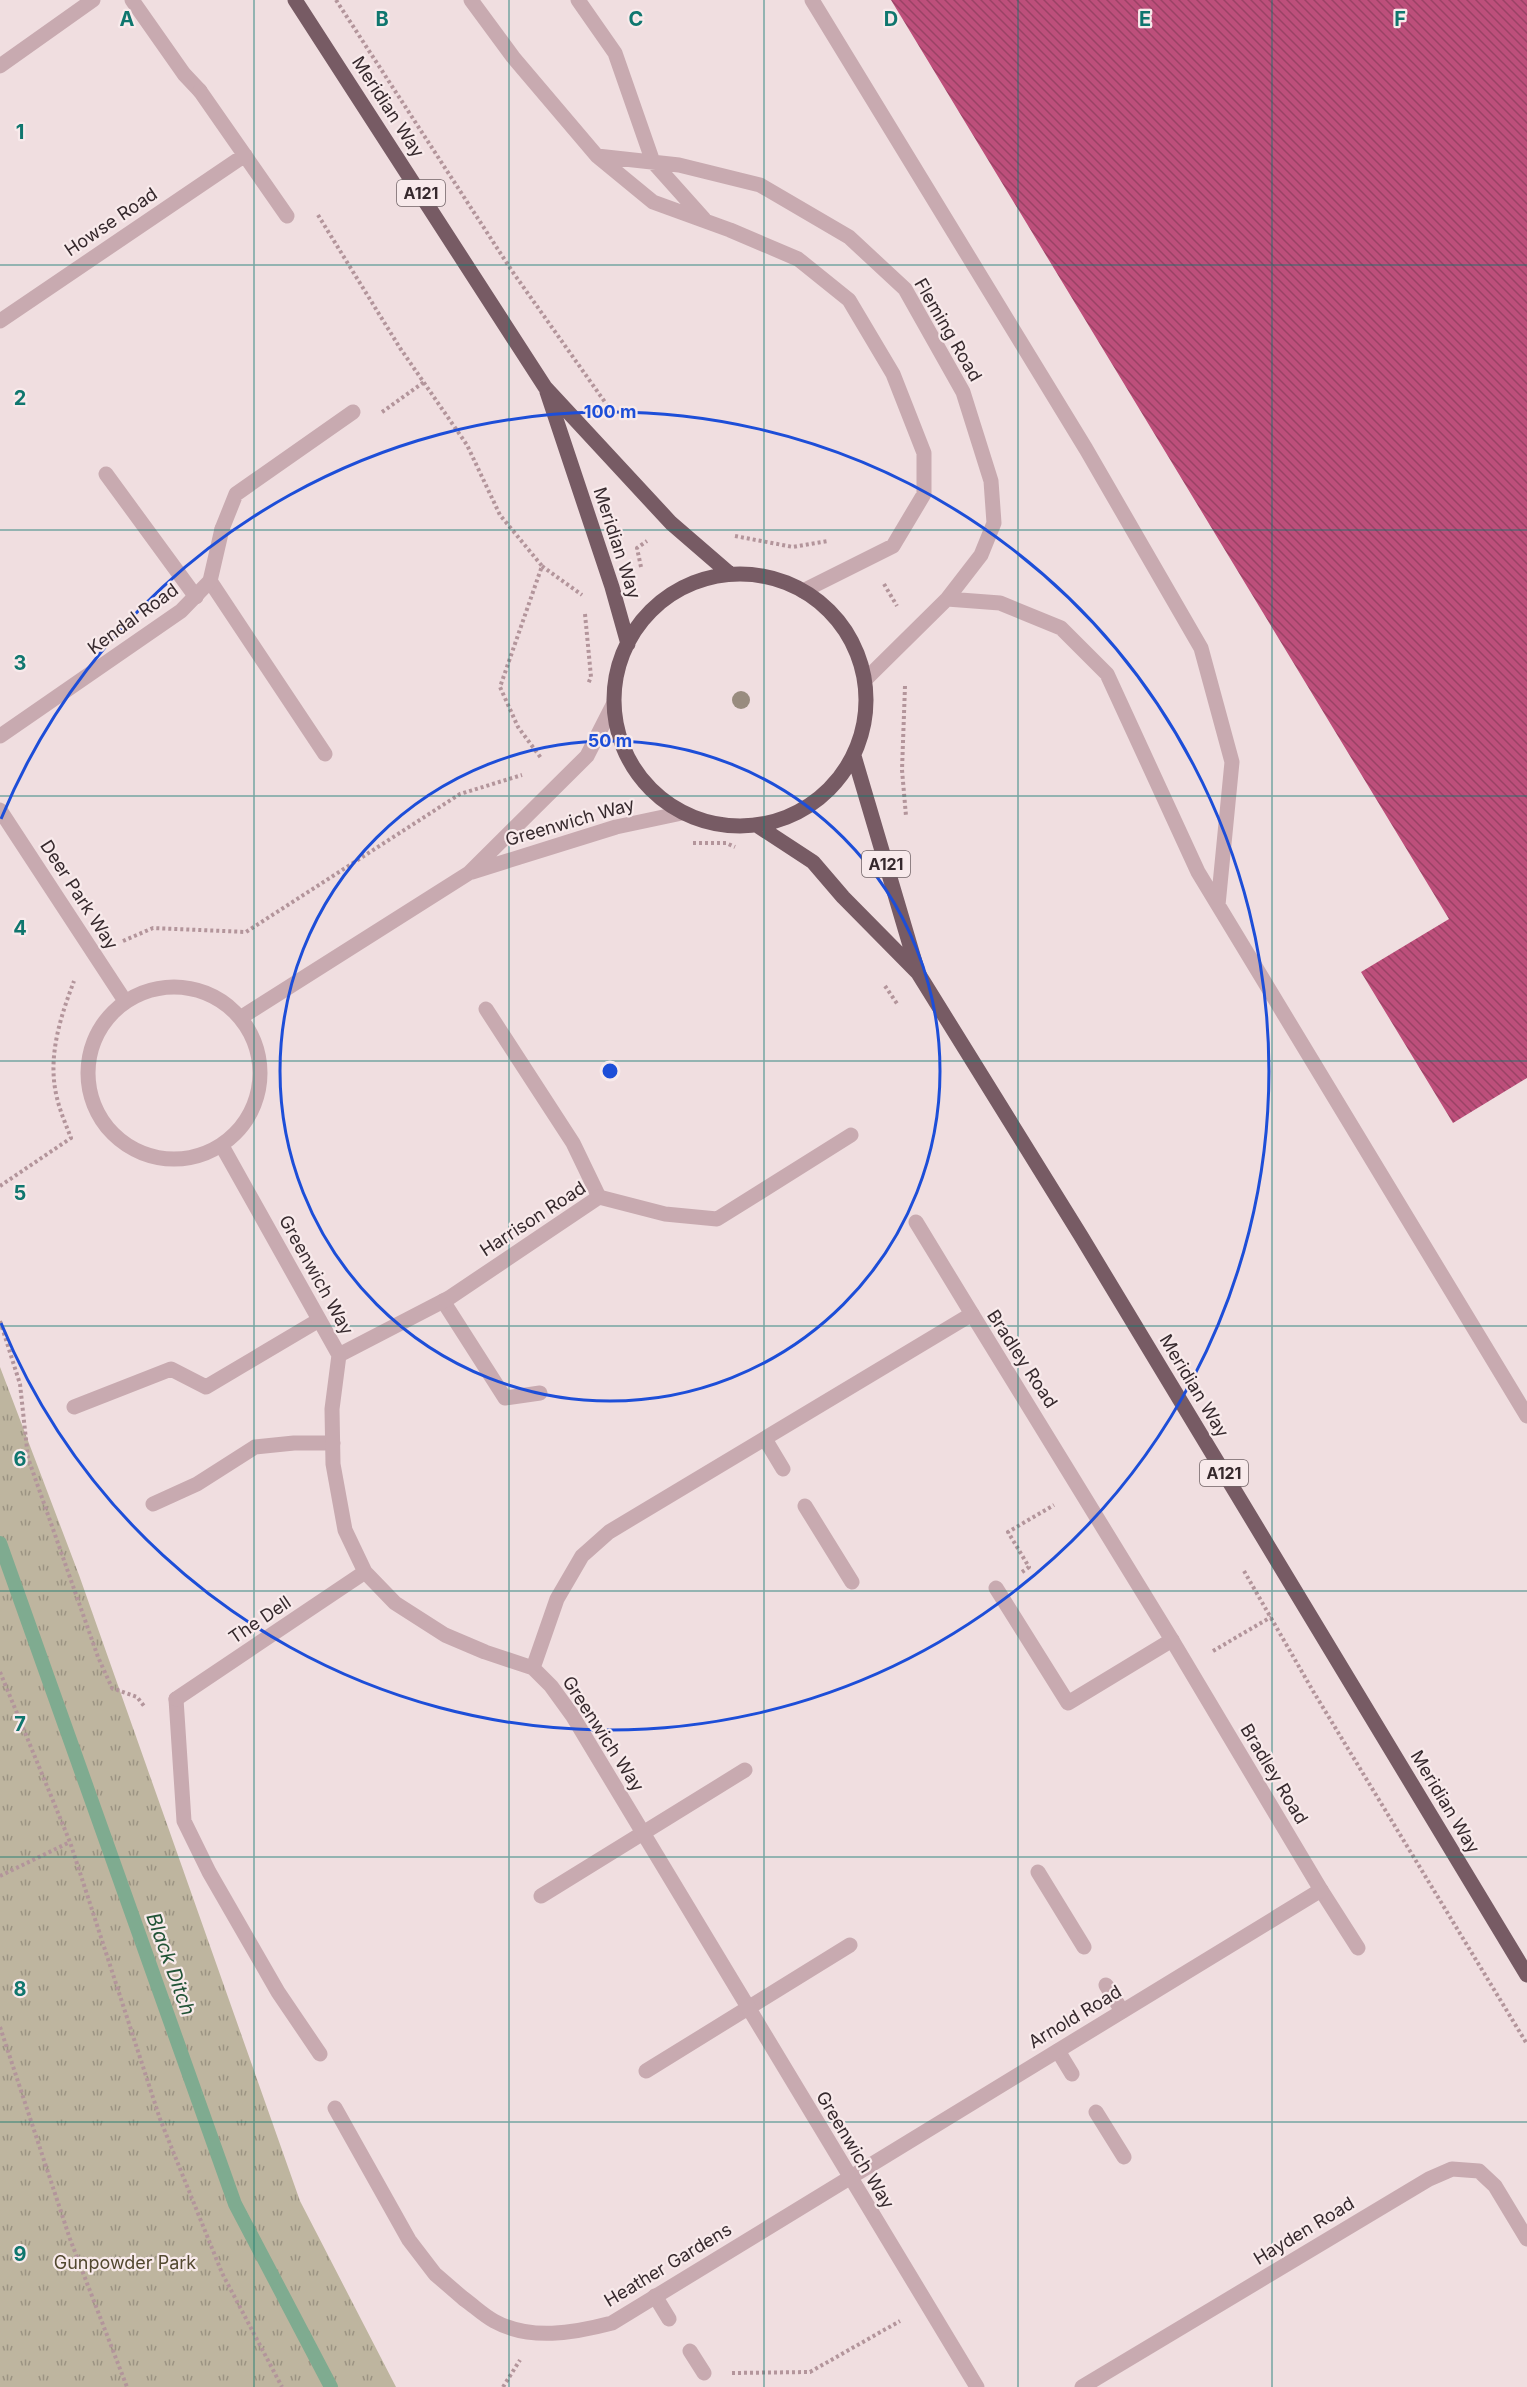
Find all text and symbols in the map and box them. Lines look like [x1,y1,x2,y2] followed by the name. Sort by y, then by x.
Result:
[120,7,135,31] text: A
[375,7,389,31] text: B
[629,7,643,31] text: C
[884,7,898,31] text: D
[1139,7,1151,31] text: E
[1394,7,1406,31] text: F
[348,52,429,161] street label: Meridian Way
[16,120,24,144] text: 1
[397,180,445,206] road number: A121
[60,183,161,260] street label: Howse Road
[910,274,986,385] street label: Fleming Road
[14,386,26,410] text: 2
[584,401,636,422] text: 100 m
[590,484,645,601] street label: Meridian Way
[83,579,182,658] street label: Kendal Road
[14,651,26,675] text: 3
[588,730,632,751] text: 50 m
[503,793,637,850] street label: Greenwich Way
[36,836,123,953] street label: Deer Park Way
[862,851,910,877] road number: A121
[13,916,27,940] text: 4
[600,1061,620,1081] centre of rings
[476,1177,589,1260] street label: Harrison Road
[14,1181,26,1205] text: 5
[275,1211,358,1338] street label: Greenwich Way
[983,1306,1062,1412] street label: Bradley Road
[1156,1331,1233,1441] street label: Meridian Way
[14,1447,27,1471] text: 6
[1200,1460,1248,1486] road number: A121
[225,1591,295,1648] street label: The Dell
[558,1672,649,1795] street label: Greenwich Way
[14,1712,26,1736] text: 7
[1236,1720,1312,1827] street label: Bradley Road
[1407,1747,1484,1857] street label: Meridian Way
[141,1910,201,2018] water label: Black Ditch
[13,1977,27,2001] text: 8
[1024,1981,1125,2053] street label: Arnold Road
[812,2087,899,2212] street label: Greenwich Way
[1250,2192,1358,2269] street label: Hayden Road
[600,2218,735,2311] street label: Heather Gardens
[14,2242,27,2266] text: 9
[54,2252,196,2273] park label: Gunpowder Park

